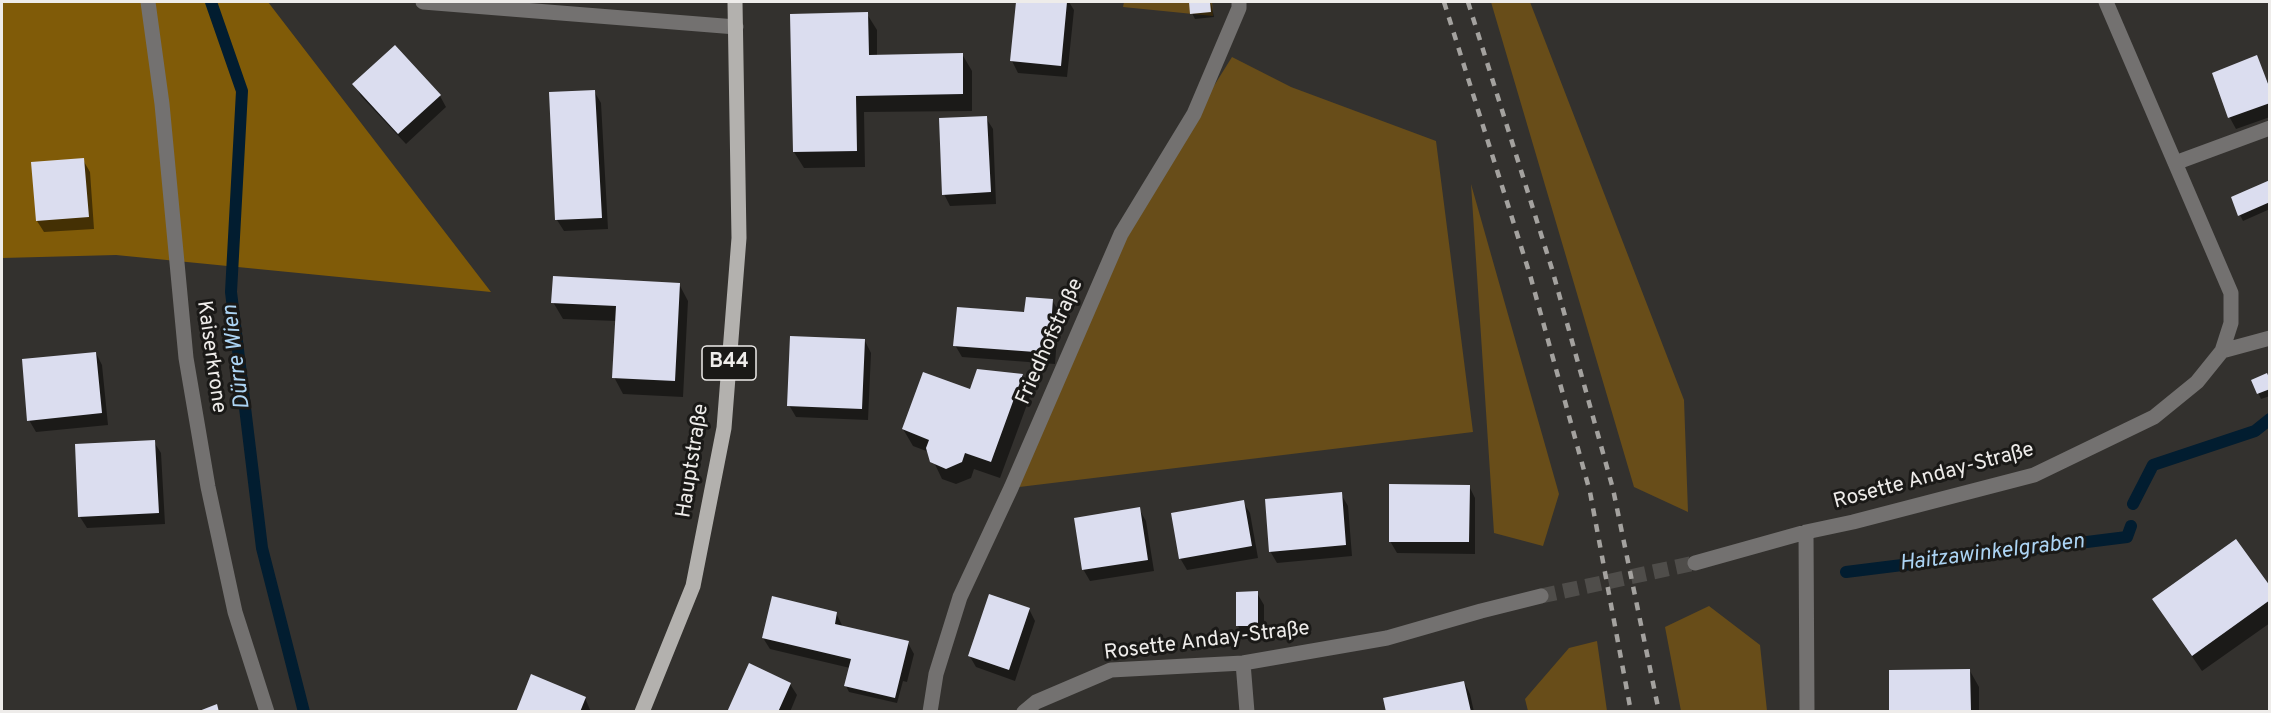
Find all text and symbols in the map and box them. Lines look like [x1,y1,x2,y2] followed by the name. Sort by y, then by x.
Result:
[1012,275,1090,409] street label: Friedhofstraße
[190,299,230,415] street label: Kaiserkrone
[218,303,258,411] water label: Dürre Wien
[702,346,756,380] road number: B44
[673,402,715,520] street label: Hauptstraße
[1831,438,2037,516] street label: Rosette Anday-Straße
[1898,530,2086,578] water label: Haitzawinkelgraben
[1103,617,1311,667] street label: Rosette Anday-Straße

